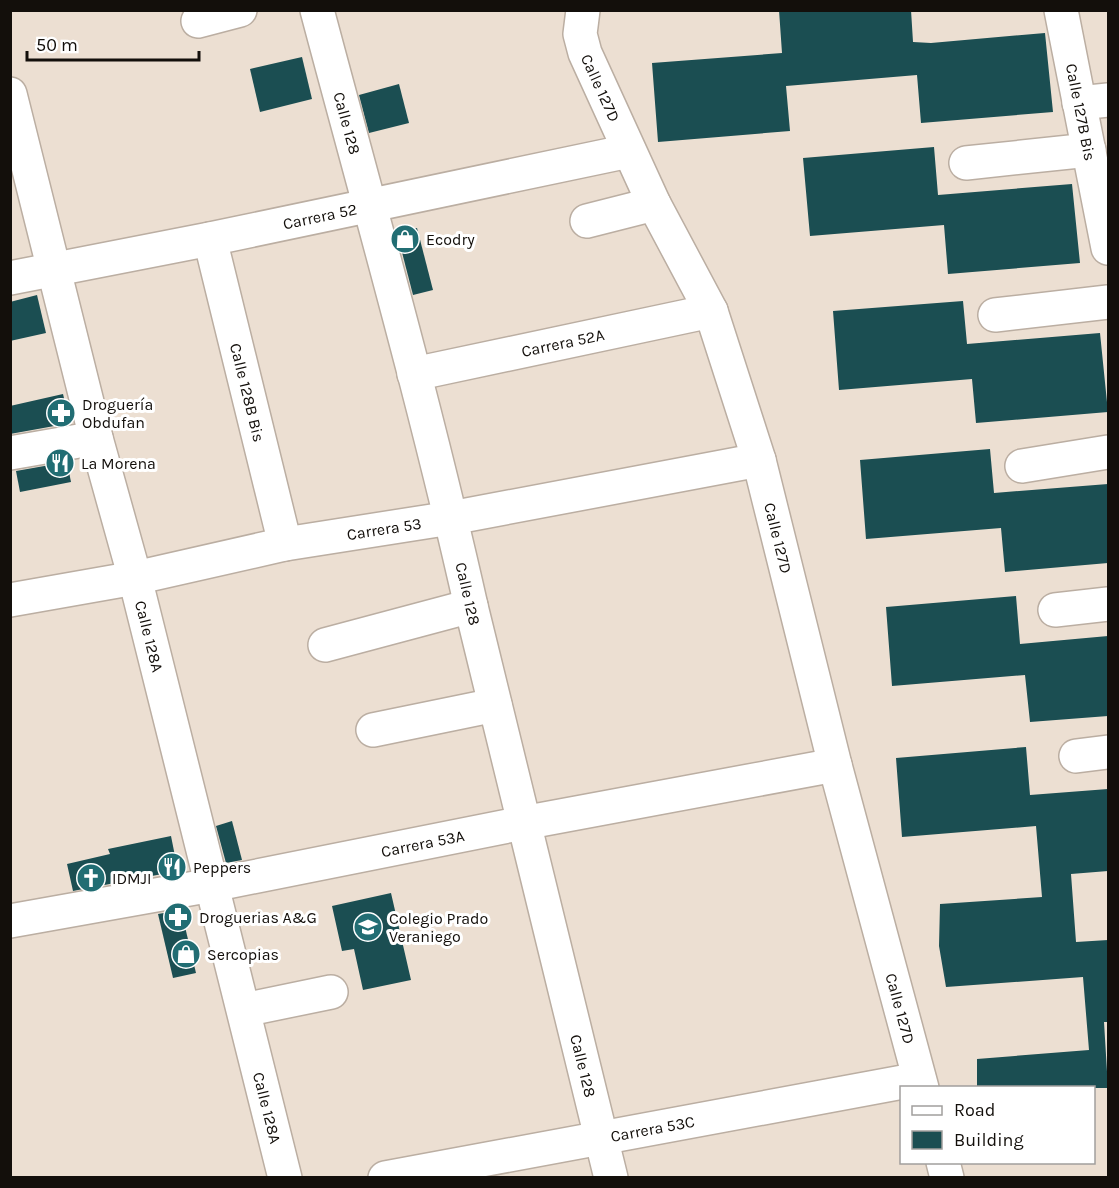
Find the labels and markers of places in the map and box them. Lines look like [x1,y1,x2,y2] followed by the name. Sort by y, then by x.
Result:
[389,223,421,255] shop icon: Ecodry
[426,230,475,249] place label: Ecodry
[82,395,153,432] place label: Droguería Obdufan
[45,397,77,429] pharmacy icon: Droguería Obdufan
[44,447,76,479] restaurant icon: La Morena
[81,454,156,473] place label: La Morena
[156,851,188,883] restaurant icon: Peppers
[193,858,251,877] place label: Peppers
[75,862,107,894] church icon: IDMJI
[112,869,152,888] place label: IDMJI
[162,901,194,933] pharmacy icon: Droguerias A&G
[199,908,317,927] place label: Droguerias A&G
[389,909,488,946] place label: Colegio Prado Veraniego
[352,911,384,943] school or university icon: Colegio Prado Veraniego
[170,938,202,970] shop icon: Sercopias
[207,945,279,964] place label: Sercopias

